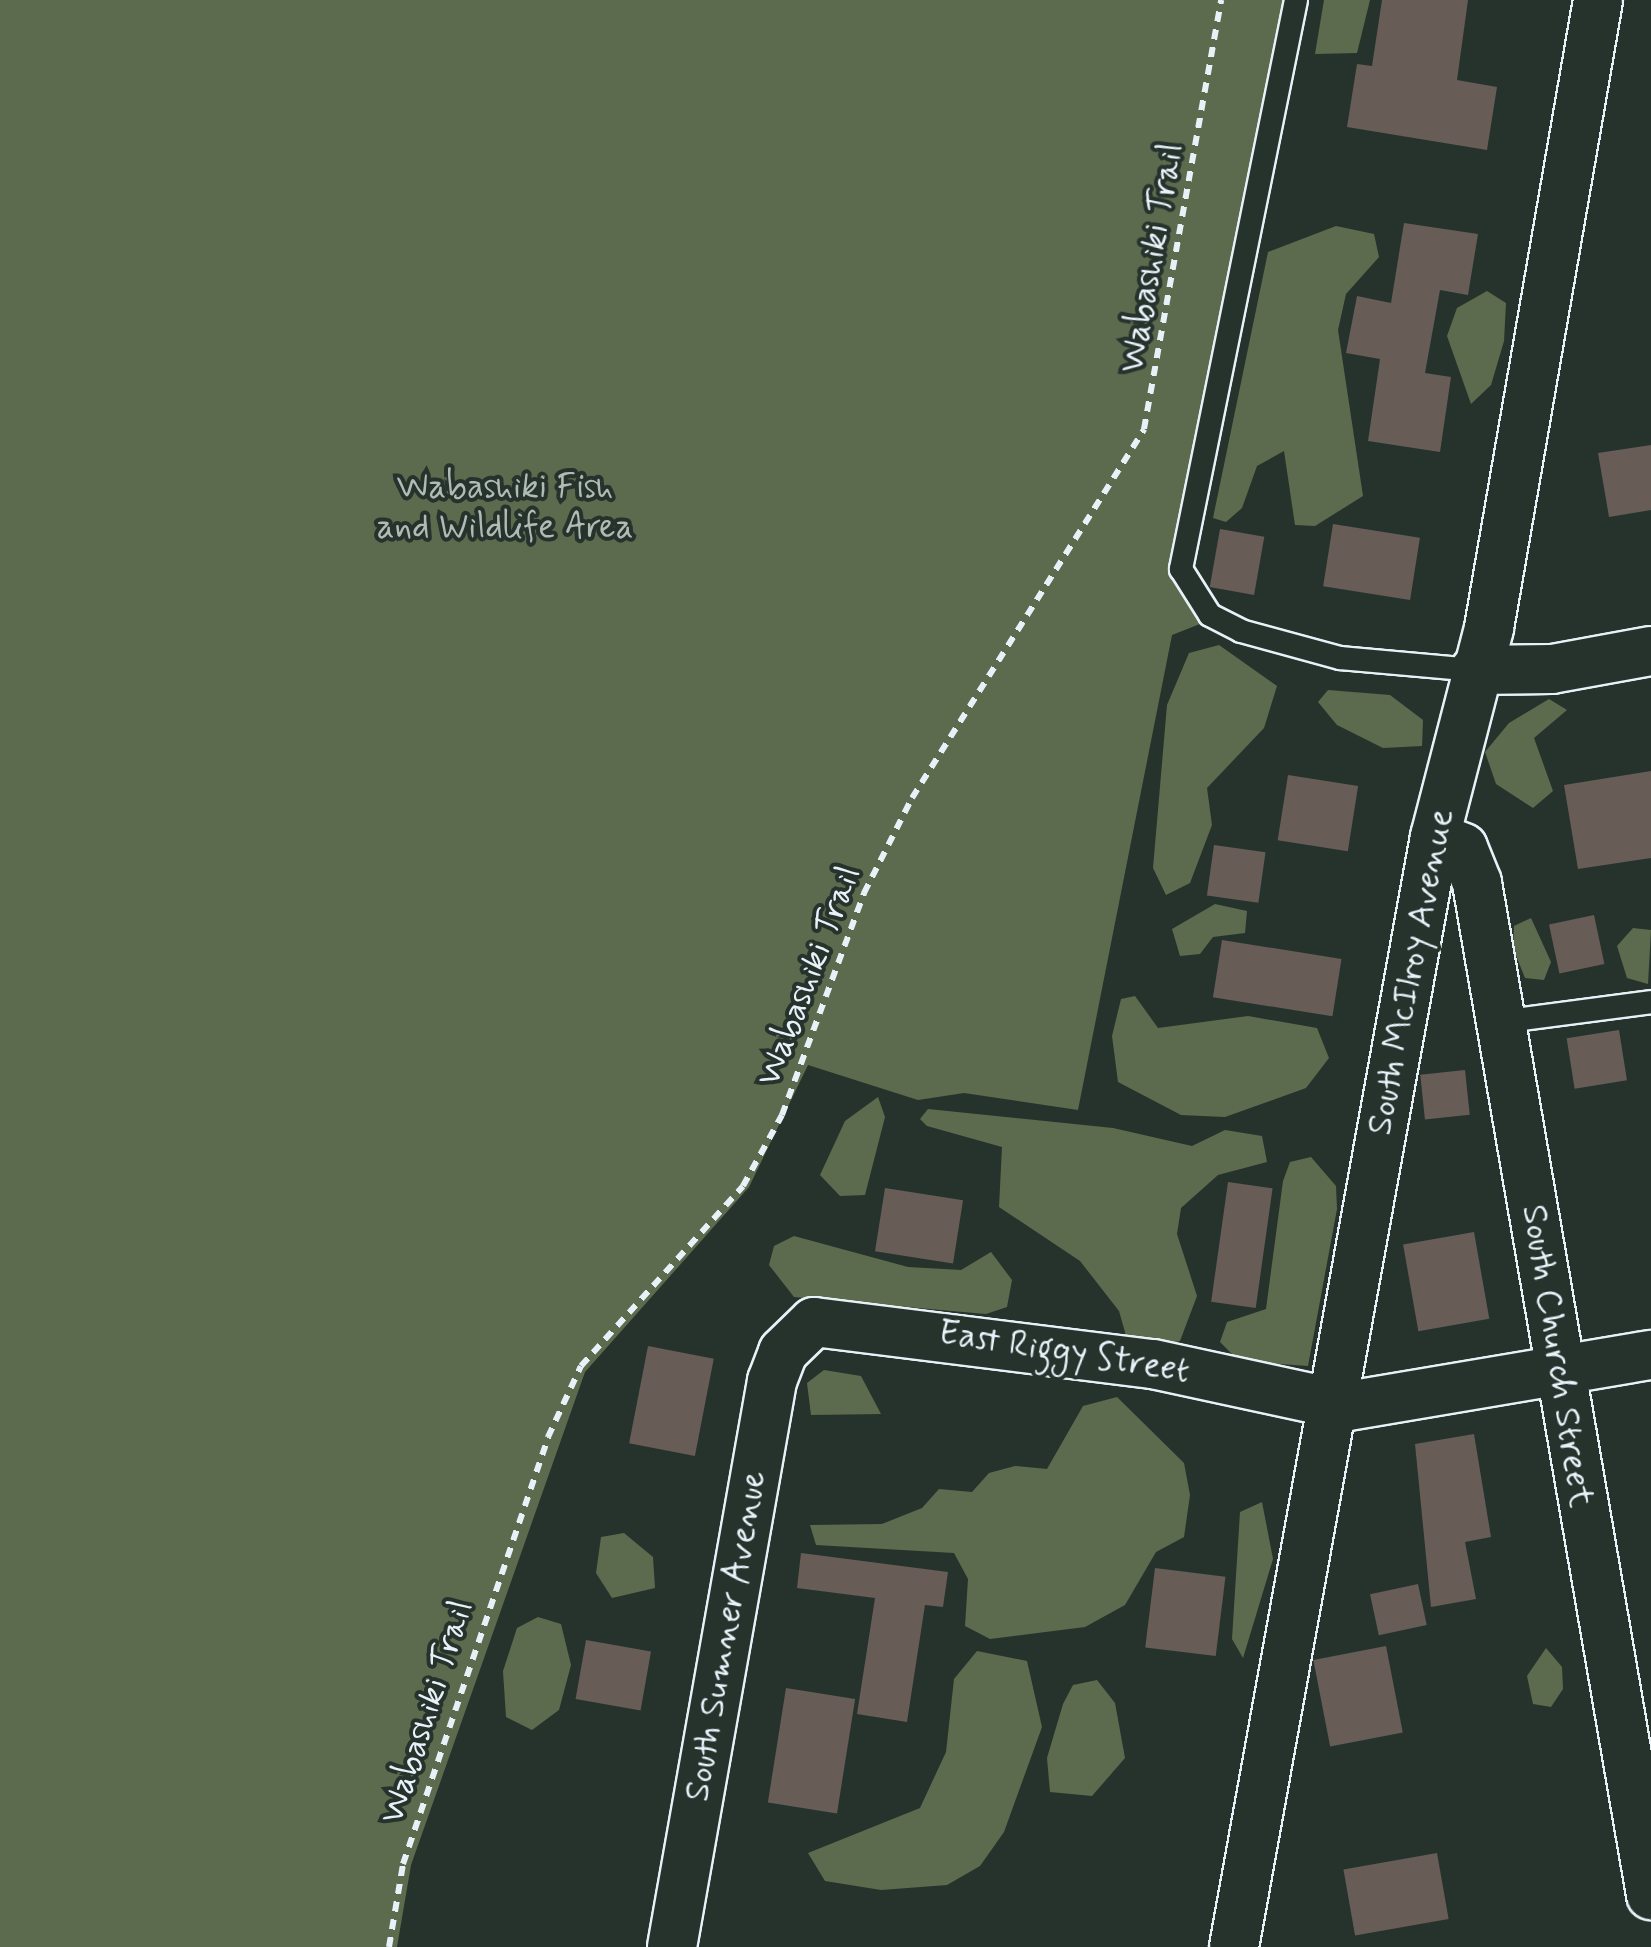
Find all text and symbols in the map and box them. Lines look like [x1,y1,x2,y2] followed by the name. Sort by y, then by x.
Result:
[1112,144,1192,372] street label: Wabashiki Trail
[372,466,638,548] park label: Wabashiki Fish and Wildlife Area
[1360,810,1462,1134] street label: South McIlroy Avenue
[749,864,869,1088] street label: Wabashiki Trail
[1512,1202,1602,1510] street label: South Church Street
[932,1311,1196,1393] street label: East Riggy Street
[677,1469,775,1803] street label: South Sumner Avenue
[373,1599,481,1825] street label: Wabashiki Trail

